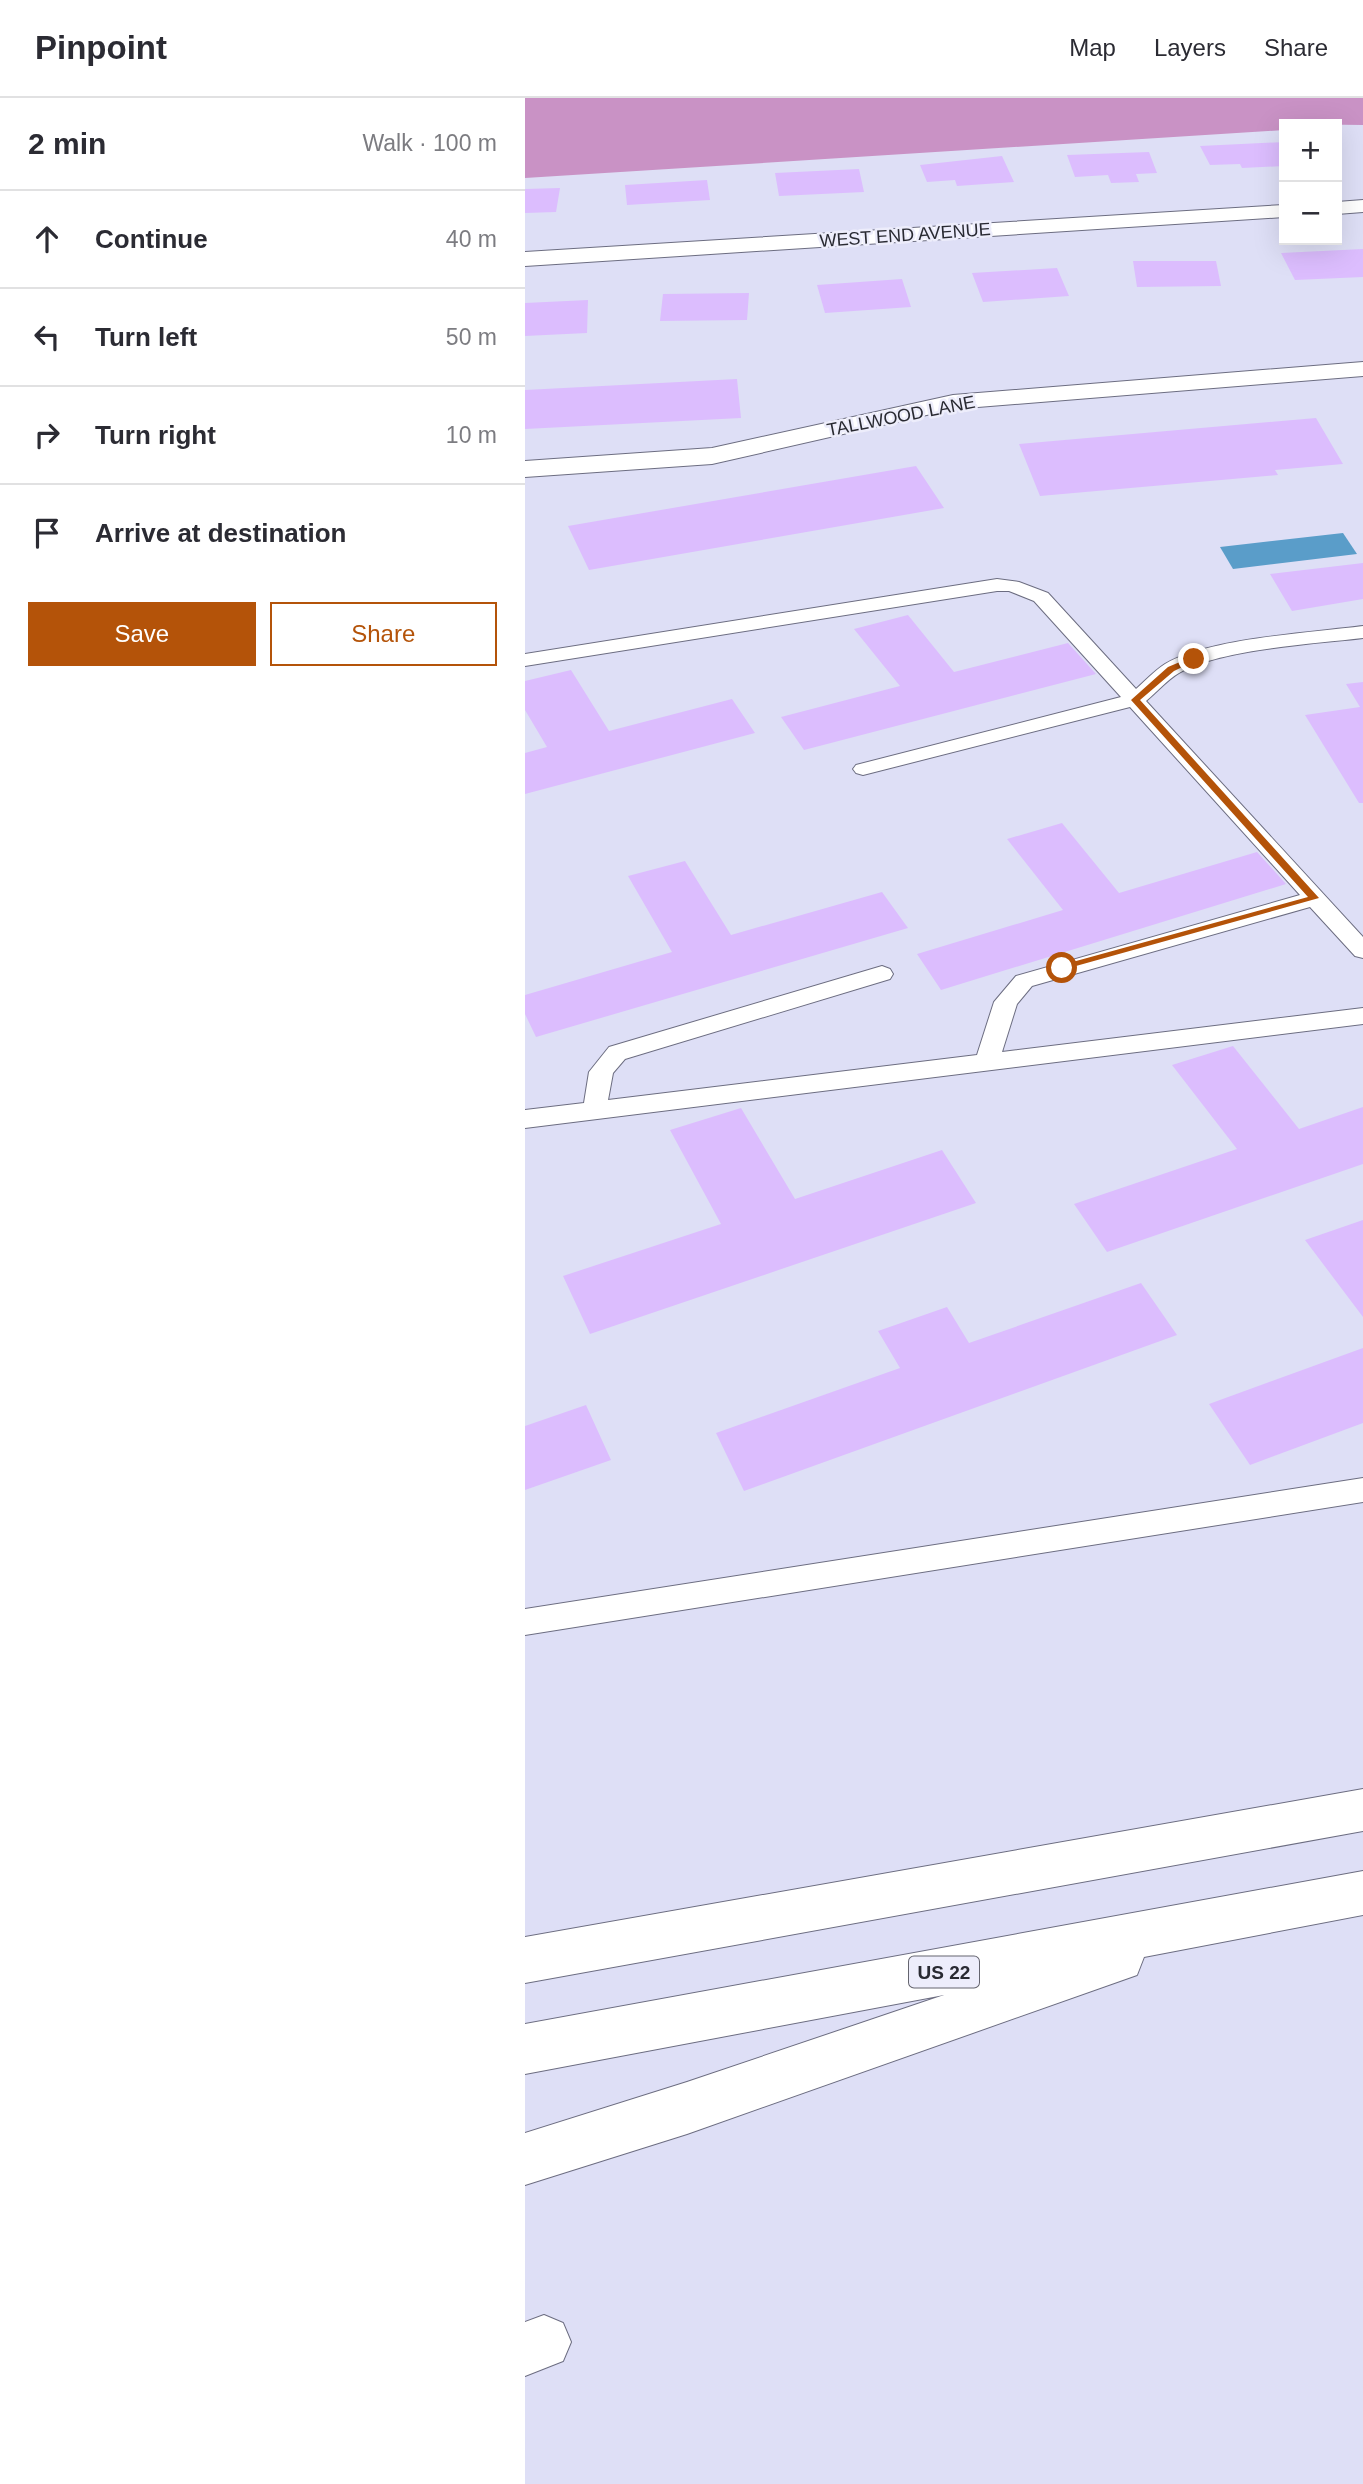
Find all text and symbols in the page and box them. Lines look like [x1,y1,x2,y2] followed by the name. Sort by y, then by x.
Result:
[35,29,167,66] text: Pinpoint
[1069,34,1116,61] text: Map
[1154,34,1226,61] text: Layers
[1264,34,1328,61] text: Share
[1279,119,1342,245] map controls
[1279,119,1342,182] button: +
[28,127,106,160] text: 2 min
[362,130,497,156] text: Walk · 100 m
[1279,182,1342,245] button: −
[819,219,991,251] street label: WEST END AVENUE
[28,220,66,258] icon: ahead
[95,224,208,254] text: Continue
[446,226,497,252] text: 40 m
[28,318,66,356] icon: left
[95,322,197,352] text: Turn left
[446,324,497,350] text: 50 m
[825,392,977,440] street label: TALLWOOD LANE
[28,416,66,454] icon: right
[95,420,216,450] text: Turn right
[446,422,497,448] text: 10 m
[28,514,66,552] icon: arrive
[95,518,346,548] text: Arrive at destination
[28,602,256,666] button: Save
[270,602,497,666] button: Share
[1178,643,1209,674] route end
[1046,952,1077,983] route start
[909,1956,979,1988] road number: US 22

